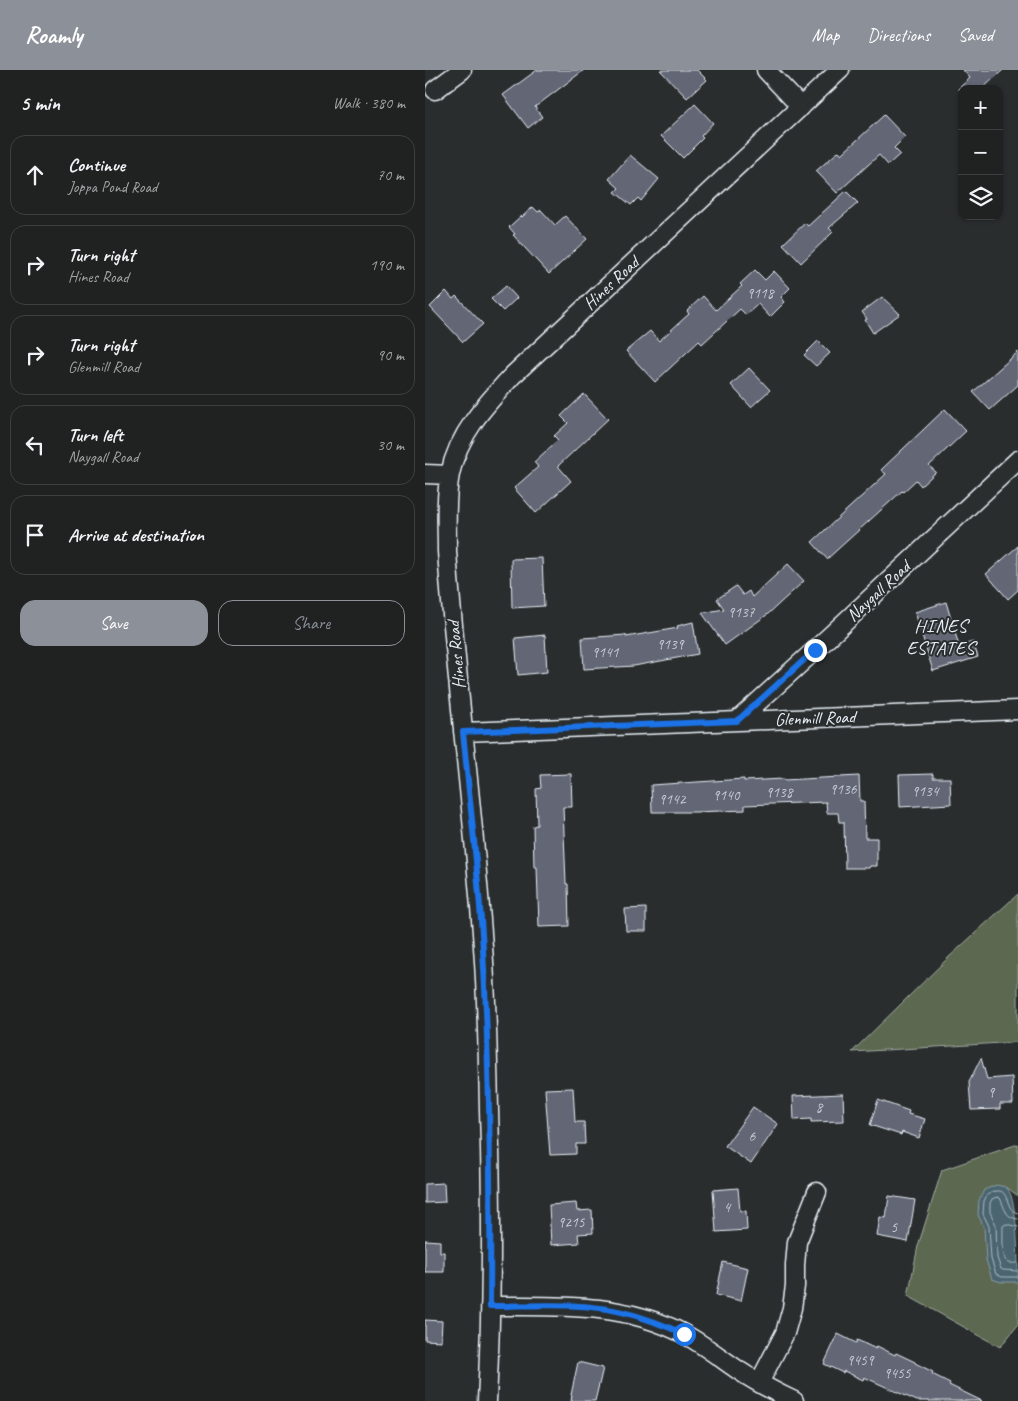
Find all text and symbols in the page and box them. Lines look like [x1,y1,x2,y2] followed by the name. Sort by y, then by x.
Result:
[25,20,82,50] text: Roamly
[812,24,839,46] text: Map
[867,24,930,46] text: Directions
[958,24,993,46] text: Saved
[958,85,1003,220] map controls
[958,85,1003,130] button: +
[20,90,60,116] text: 5 min
[333,93,405,113] text: Walk · 380 m
[958,130,1003,175] button: −
[68,153,125,177] text: Continue
[21,161,49,189] icon: ahead
[377,165,404,185] text: 70 m
[958,175,1003,220] button: layers
[68,177,157,197] text: Joppa Pond Road
[68,243,135,267] text: Turn right
[578,250,646,314] street label: Hines Road
[21,251,49,279] icon: right
[370,255,404,275] text: 190 m
[68,267,129,287] text: Hines Road
[746,284,775,303] house number: 9118
[68,333,135,357] text: Turn right
[21,341,49,369] icon: right
[377,345,404,365] text: 90 m
[68,357,140,377] text: Glenmill Road
[68,423,123,447] text: Turn left
[21,431,49,459] icon: left
[377,435,404,455] text: 30 m
[68,447,138,467] text: Naygall Road
[21,521,49,549] icon: arrive
[68,523,204,547] text: Arrive at destination
[842,554,917,626] street label: Naygall Road
[20,600,208,646] button: Save
[218,600,405,646] button: Share
[727,603,756,622] house number: 9137
[907,614,978,660] district label: HINES ESTATES
[442,617,470,690] street label: Hines Road
[656,635,685,654] house number: 9139
[804,639,827,662] route end
[591,643,620,662] house number: 9141
[774,705,859,730] street label: Glenmill Road
[829,780,858,799] house number: 9136
[911,782,940,801] house number: 9134
[765,783,794,802] house number: 9138
[712,786,741,805] house number: 9140
[658,790,687,809] house number: 9142
[988,1083,996,1102] house number: 9
[816,1098,824,1117] house number: 8
[749,1127,757,1146] house number: 6
[724,1198,732,1217] house number: 4
[557,1213,586,1232] house number: 9215
[891,1218,899,1237] house number: 5
[673,1323,696,1346] route start
[846,1351,875,1370] house number: 9459
[883,1364,912,1383] house number: 9455

